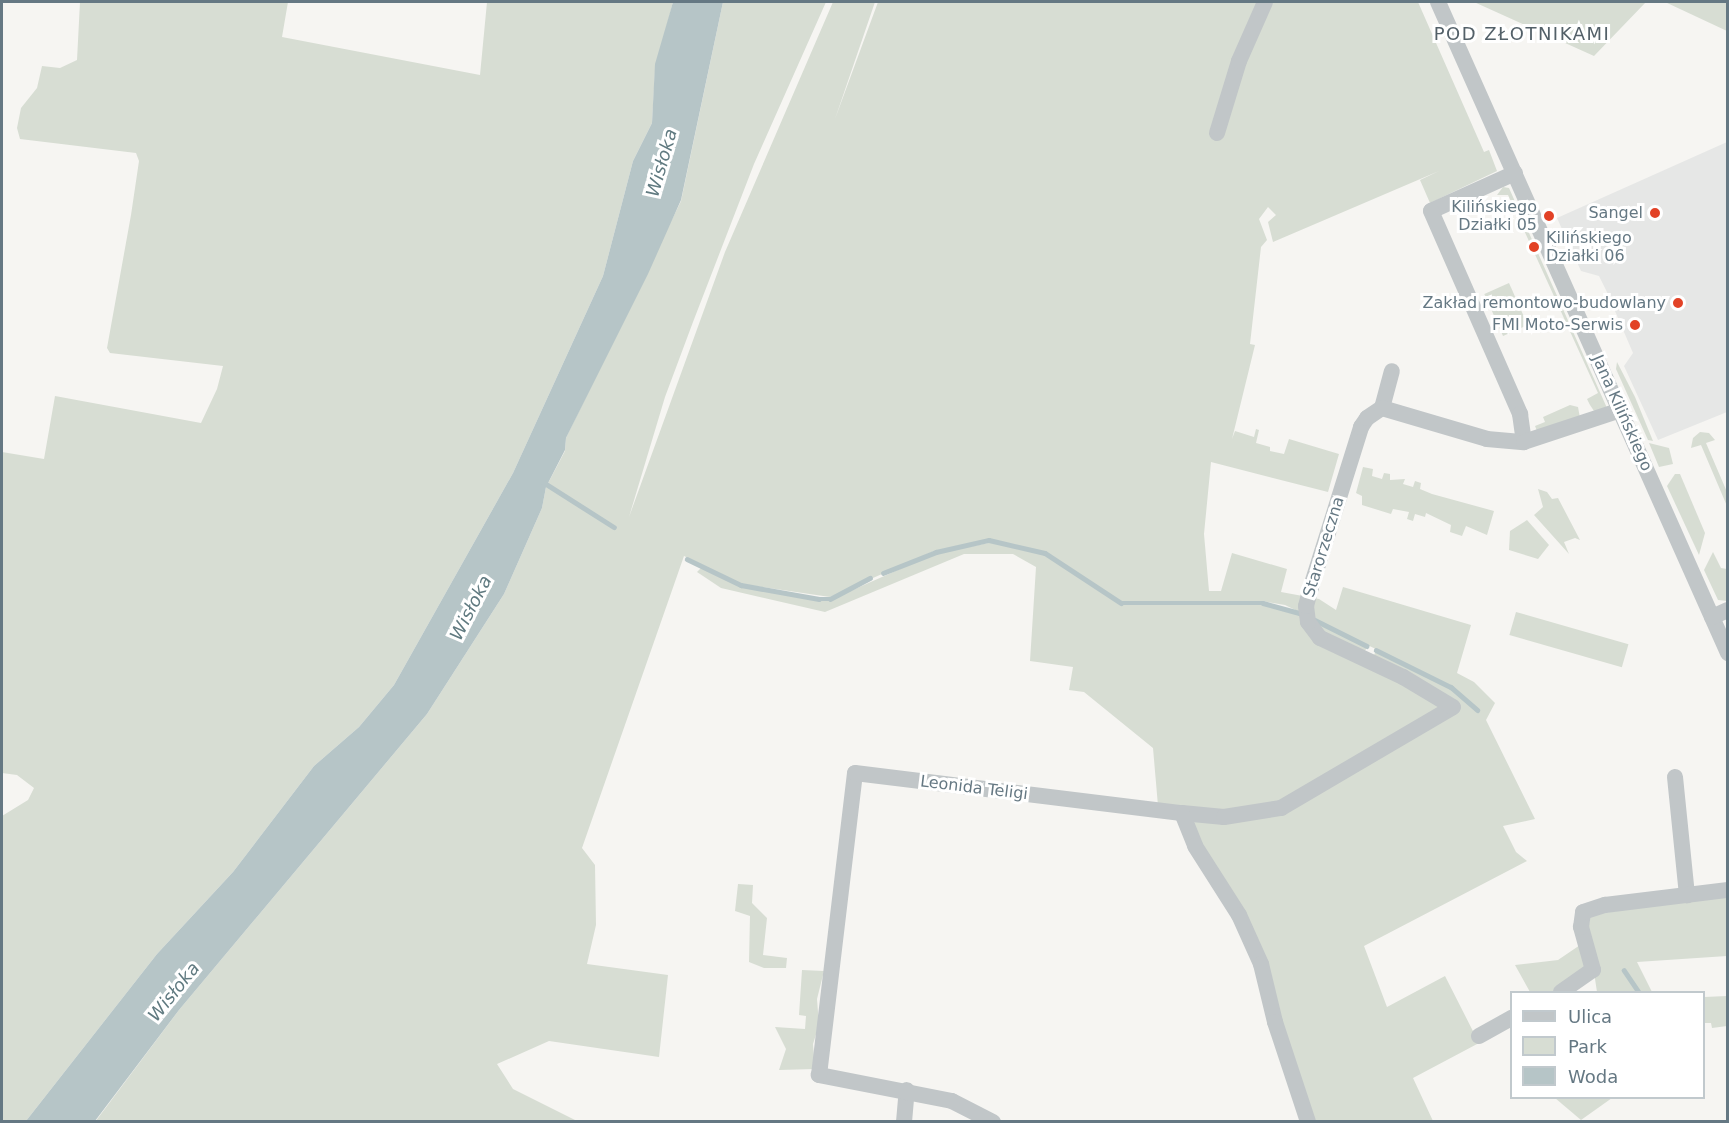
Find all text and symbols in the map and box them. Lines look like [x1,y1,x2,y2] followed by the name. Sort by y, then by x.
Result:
[1434,23,1610,45] district label: POD ZŁOTNIKAMI
[642,126,682,200] water label: Wisłoka
[1451,197,1537,235] place label: Kilińskiego Działki 05
[1588,203,1643,223] place label: Sangel
[1648,206,1662,220] marker: Sangel
[1542,209,1556,223] marker: Kilińskiego Działki 05
[1546,228,1632,266] place label: Kilińskiego Działki 06
[1527,240,1541,254] marker: Kilińskiego Działki 06
[1423,293,1666,313] place label: Zakład remontowo-budowlany
[1671,296,1685,310] marker: Zakład remontowo-budowlany
[1492,315,1623,335] place label: FMI Moto-Serwis
[1628,318,1642,332] marker: FMI Moto-Serwis
[1588,352,1656,474] street label: Jana Kilińskiego
[1300,494,1348,600] street label: Starorzeczna
[446,572,496,644] water label: Wisłoka
[919,772,1029,804] street label: Leonida Teligi
[144,958,204,1026] water label: Wisłoka
[1510,991,1705,1099] legend
[1568,1006,1612,1027] text: Ulica
[1568,1036,1607,1057] text: Park
[1568,1066,1618,1087] text: Woda

